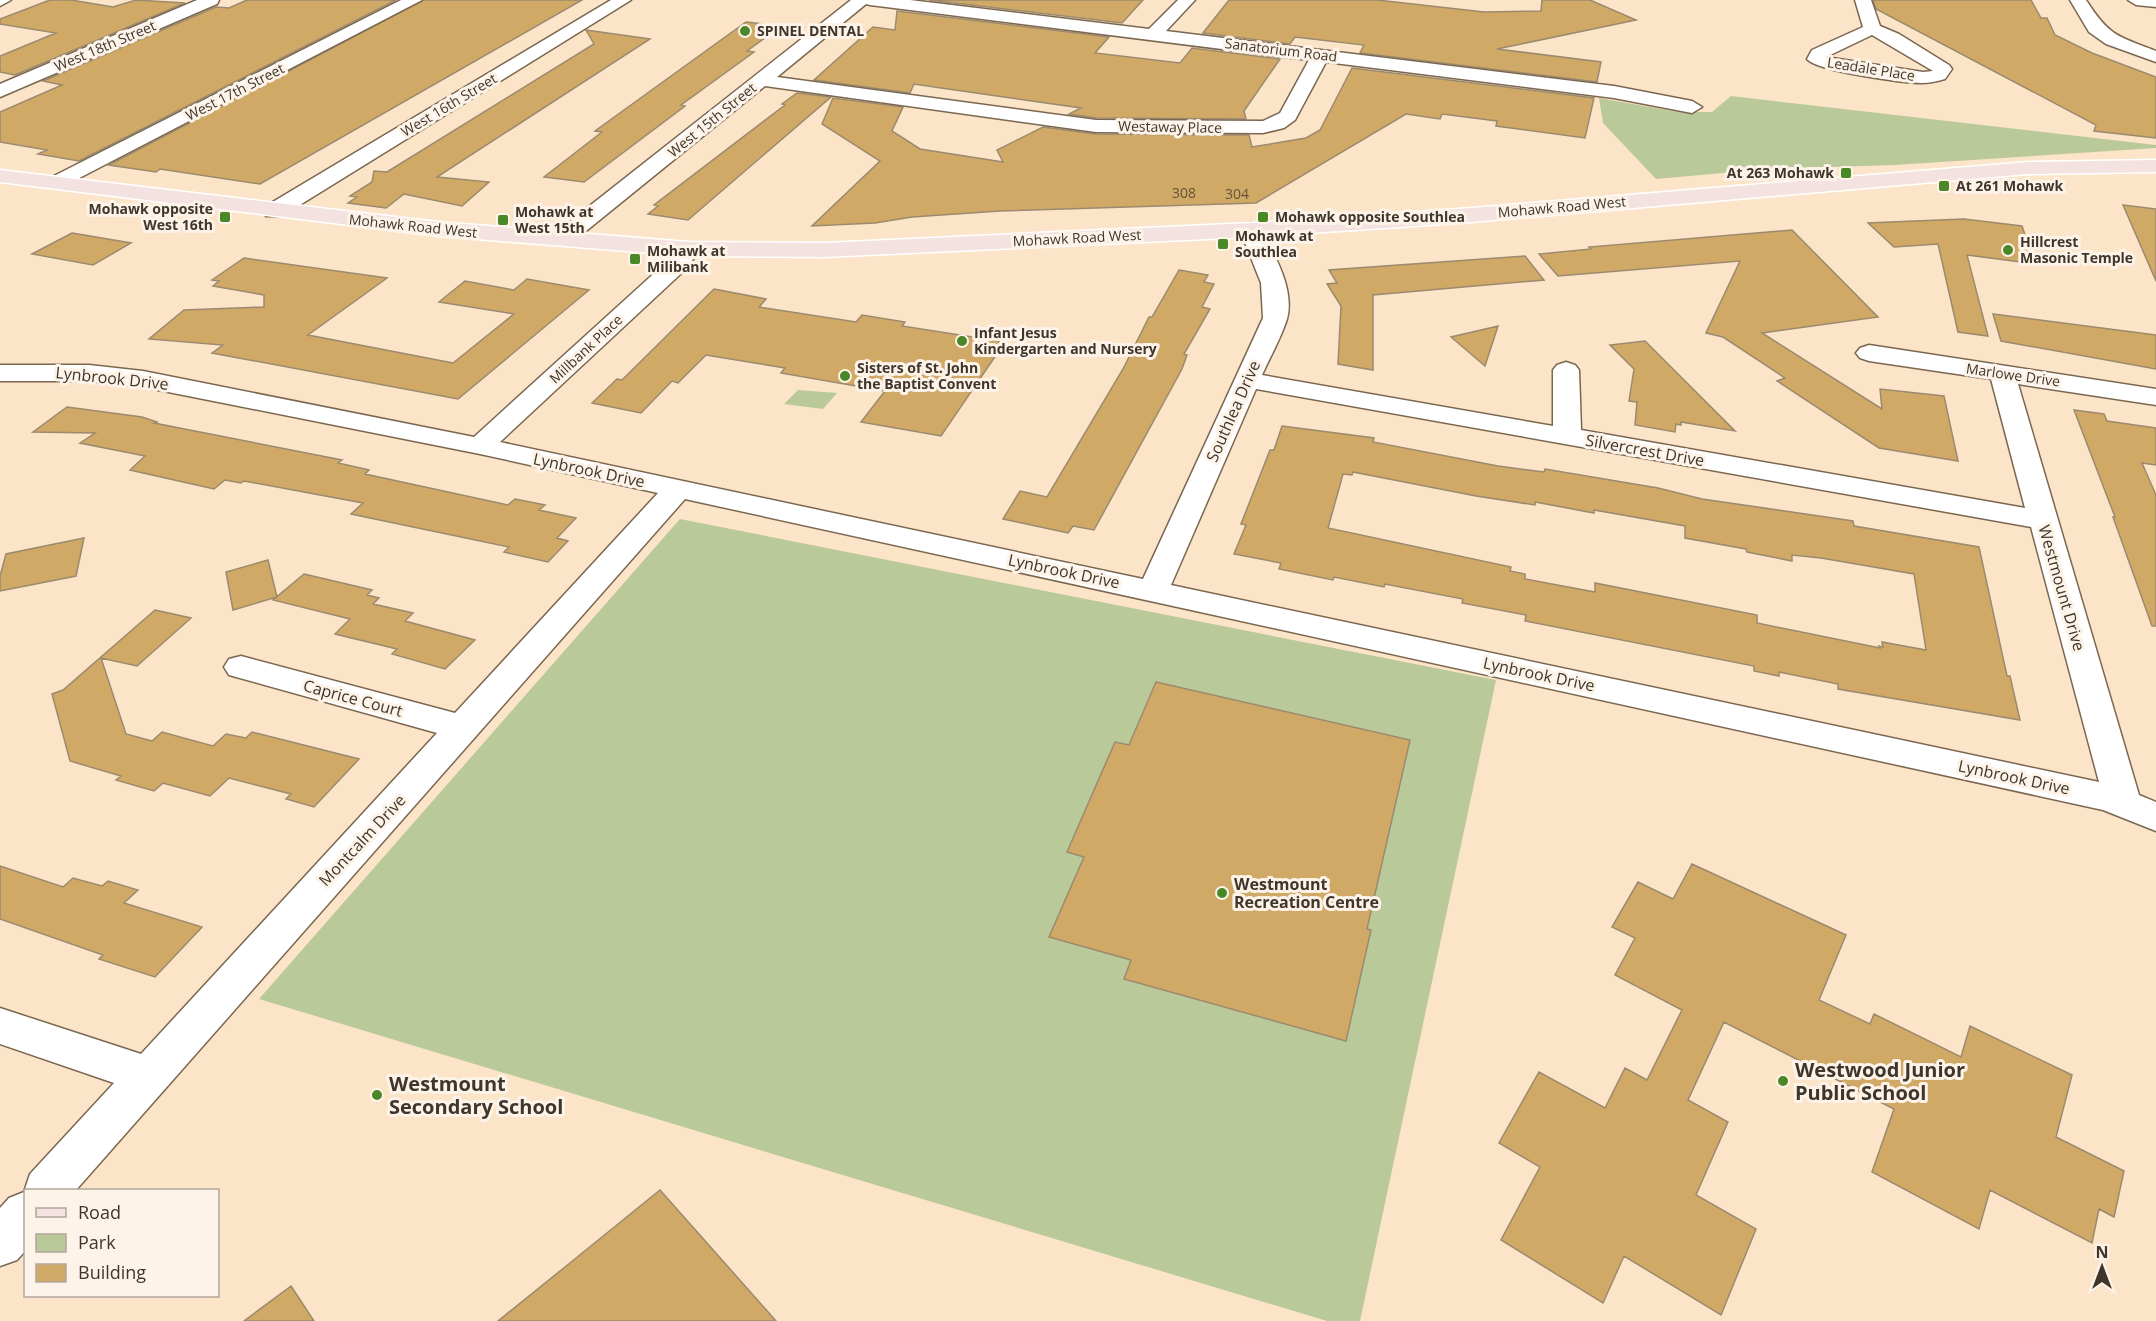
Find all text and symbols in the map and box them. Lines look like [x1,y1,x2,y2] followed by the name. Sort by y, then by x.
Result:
[51,16,158,75] street label: West 18th Street
[757,21,864,40] place label: SPINEL DENTAL
[738,24,752,38] marker: SPINEL DENTAL
[1224,33,1338,66] street label: Sanatorium Road
[1826,52,1916,85] street label: Leadale Place
[182,58,287,125] street label: West 17th Street
[397,69,500,141] street label: West 16th Street
[664,78,760,161] street label: West 15th Street
[1118,116,1222,137] street label: Westaway Place
[1727,163,1834,182] place label: At 263 Mohawk
[1839,166,1853,180] marker: At 263 Mohawk
[1956,176,2064,195] place label: At 261 Mohawk
[1937,179,1951,193] marker: At 261 Mohawk
[1172,183,1196,202] house number: 308
[1225,184,1249,203] house number: 304
[1497,191,1627,222] street label: Mohawk Road West
[89,199,213,234] place label: Mohawk opposite West 16th
[515,202,593,237] place label: Mohawk at West 15th
[1275,207,1465,226] place label: Mohawk opposite Southlea
[348,209,478,242] street label: Mohawk Road West
[218,210,232,224] marker: Mohawk opposite West 16th
[1256,210,1270,224] marker: Mohawk opposite Southlea
[496,213,510,227] marker: Mohawk at West 15th
[1012,225,1142,250] street label: Mohawk Road West
[1235,226,1313,261] place label: Mohawk at Southlea
[2020,232,2133,267] place label: Hillcrest Masonic Temple
[1216,237,1230,251] marker: Mohawk at Southlea
[647,241,725,276] place label: Mohawk at Milibank
[2001,243,2015,257] marker: Hillcrest Masonic Temple
[628,252,642,266] marker: Mohawk at Milibank
[545,310,626,387] street label: Millbank Place
[974,323,1157,358] place label: Infant Jesus Kindergarten and Nursery
[955,334,969,348] marker: Infant Jesus Kindergarten and Nursery
[1201,357,1265,465] street label: Southlea Drive
[857,358,996,393] place label: Sisters of St. John the Baptist Convent
[1965,359,2061,391] street label: Marlowe Drive
[54,361,170,395] street label: Lynbrook Drive
[838,369,852,383] marker: Sisters of St. John the Baptist Convent
[1584,429,1706,471] street label: Silvercrest Drive
[531,447,647,493] street label: Lynbrook Drive
[2033,522,2091,654] street label: Westmount Drive
[1006,548,1122,594] street label: Lynbrook Drive
[1481,651,1597,697] street label: Lynbrook Drive
[301,674,405,722] street label: Caprice Court
[1956,754,2072,800] street label: Lynbrook Drive
[314,789,410,891] street label: Montcalm Drive
[1234,873,1379,913] place label: Westmount Recreation Centre
[1215,886,1229,900] marker: Westmount Recreation Centre
[1795,1056,1965,1106] place label: Westwood Junior Public School
[389,1070,563,1120] place label: Westmount Secondary School
[1776,1074,1790,1088] marker: Westwood Junior Public School
[370,1088,384,1102] marker: Westmount Secondary School
[24,1189,219,1297] legend
[78,1200,121,1224] text: Road
[78,1230,116,1254] text: Park
[2072,1237,2132,1297] north arrow
[2095,1241,2109,1263] text: N
[78,1260,146,1284] text: Building

